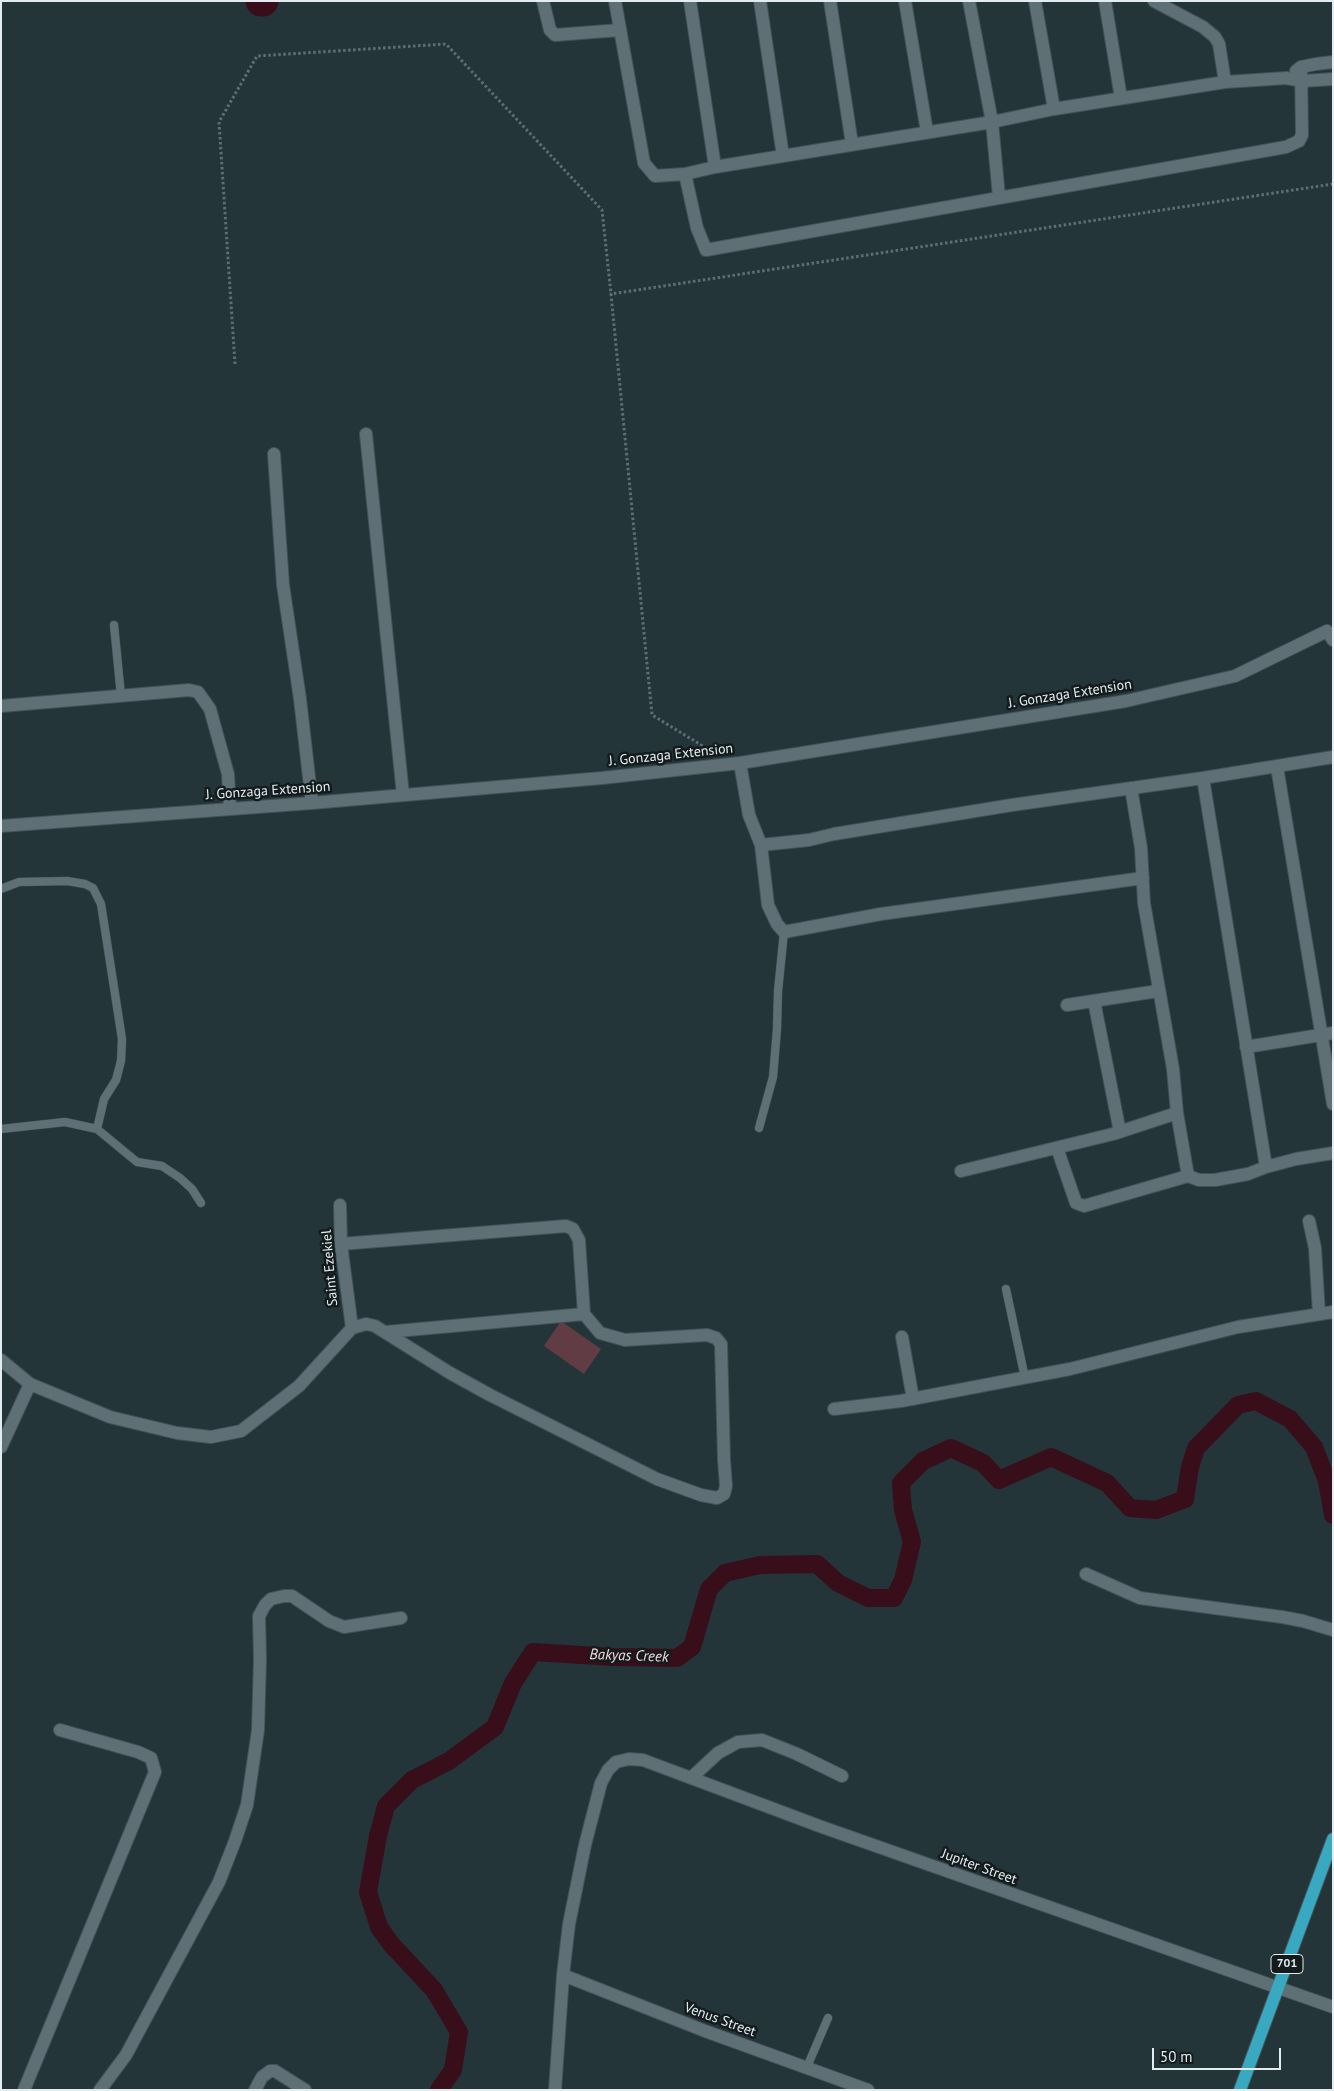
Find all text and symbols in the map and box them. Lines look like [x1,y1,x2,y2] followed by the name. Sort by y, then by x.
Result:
[1007,676,1133,712] street label: J. Gonzaga Extension
[608,740,734,770] street label: J. Gonzaga Extension
[205,778,331,804] street label: J. Gonzaga Extension
[318,1229,342,1307] street label: Saint Ezekiel
[589,1646,669,1666] water label: Bakyas Creek
[939,1846,1019,1888] street label: Jupiter Street
[1271,1955,1303,1974] road number: 701
[682,1999,758,2041] street label: Venus Street
[1154,2038,1283,2070] scale bar
[1160,2047,1193,2066] text: 50 m

